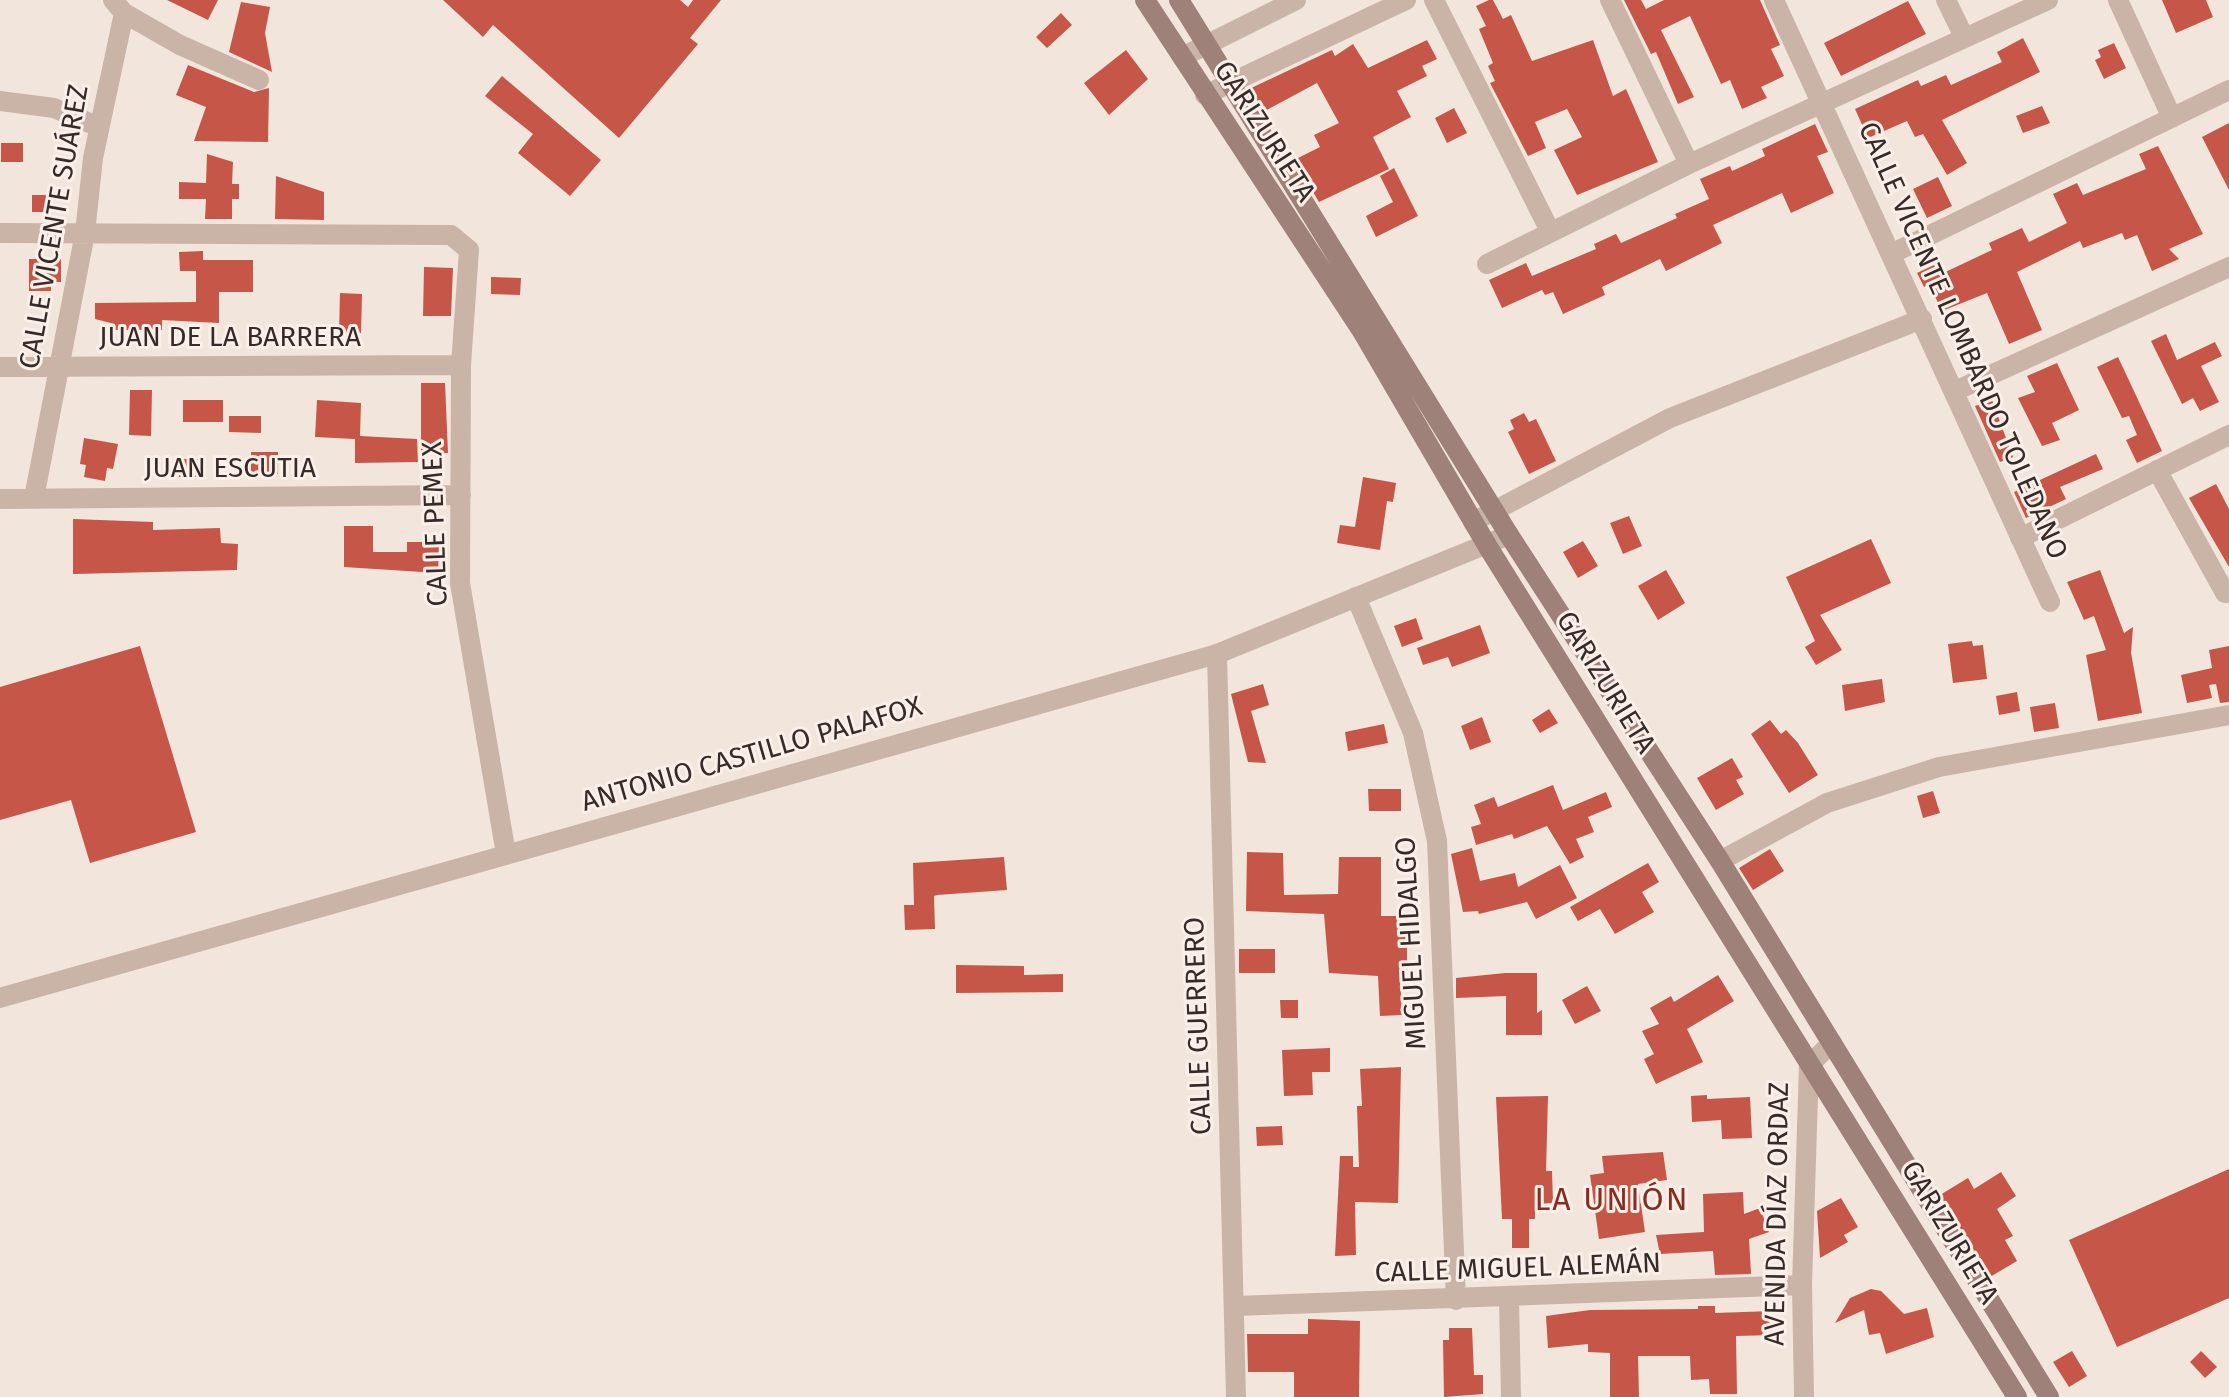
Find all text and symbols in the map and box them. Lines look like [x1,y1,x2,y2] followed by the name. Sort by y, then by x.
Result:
[1206,55,1322,209] street label: GARIZURIETA
[13,82,97,372] street label: CALLE VICENTE SUÁREZ
[1850,117,2074,565] street label: CALLE VICENTE LOMBARDO TOLEDANO
[99,321,361,355] street label: JUAN DE LA BARRERA
[416,441,456,607] street label: CALLE PEMEX
[144,452,316,486] street label: JUAN ESCUTIA
[1548,606,1662,760] street label: GARIZURIETA
[578,690,926,820] street label: ANTONIO CASTILLO PALAFOX
[1390,836,1434,1050] street label: MIGUEL HIDALGO
[1178,916,1220,1136] street label: CALLE GUERRERO
[1759,1082,1797,1346] street label: AVENIDA DÍAZ ORDAZ
[1893,1155,2005,1311] street label: GARIZURIETA
[1534,1182,1690,1220] district label: LA UNIÓN
[1374,1247,1662,1291] street label: CALLE MIGUEL ALEMÁN

